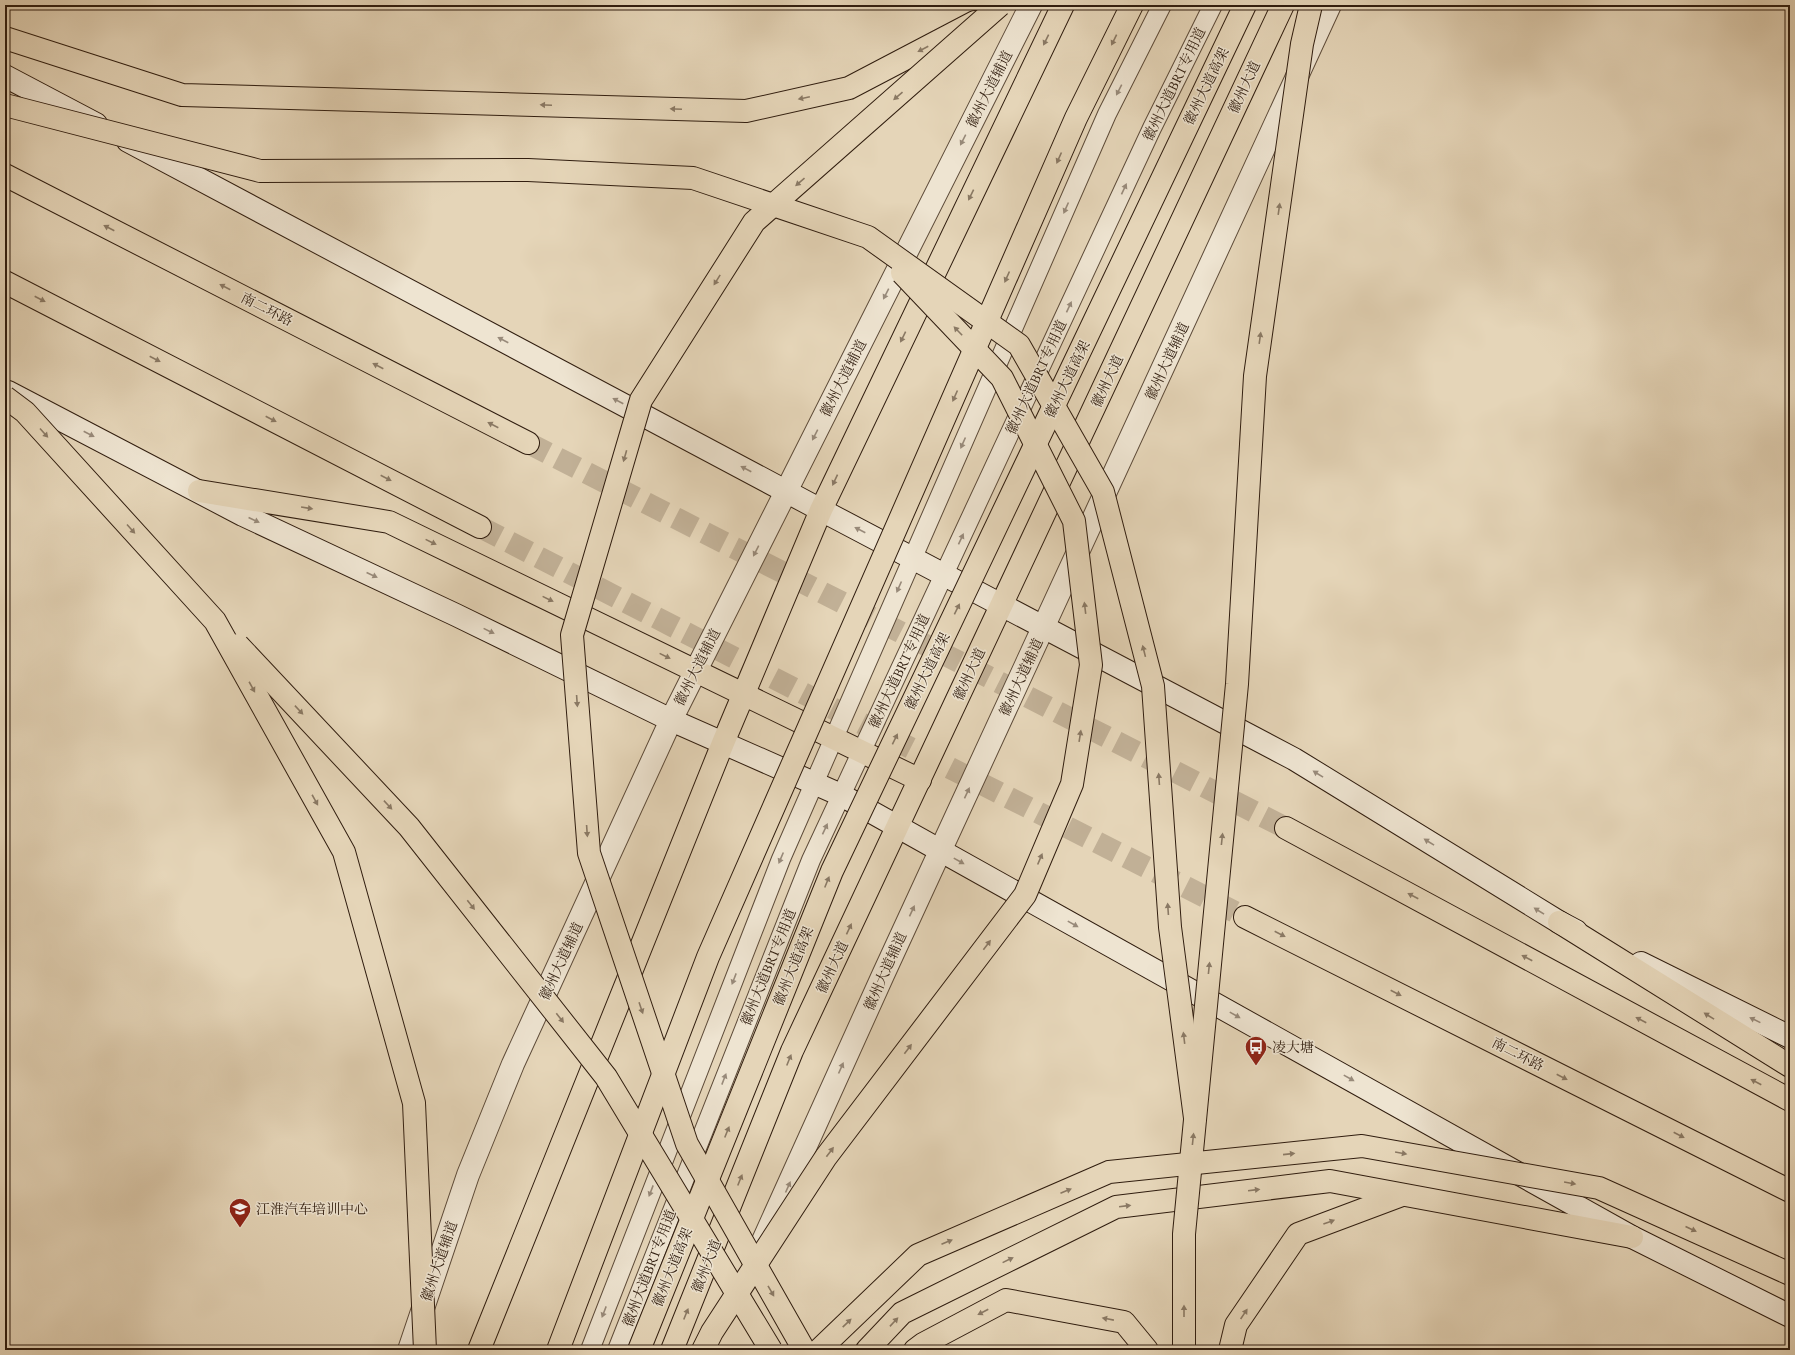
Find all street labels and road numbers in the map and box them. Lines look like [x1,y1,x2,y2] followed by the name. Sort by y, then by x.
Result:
[1139,24,1209,144] street label: 徽州大道BRT专用道
[1179,44,1233,128] street label: 徽州大道高架
[962,47,1016,131] street label: 徽州大道辅道
[1224,58,1264,116] street label: 徽州大道
[238,288,296,330] street label: 南二环路
[1002,317,1070,437] street label: 徽州大道BRT专用道
[1141,319,1193,403] street label: 徽州大道辅道
[816,336,870,420] street label: 徽州大道辅道
[1040,337,1094,421] street label: 徽州大道高架
[1087,352,1127,410] street label: 徽州大道
[865,611,933,731] street label: 徽州大道BRT专用道
[670,625,724,709] street label: 徽州大道辅道
[900,629,954,713] street label: 徽州大道高架
[995,635,1047,719] street label: 徽州大道辅道
[949,645,989,703] street label: 徽州大道
[736,906,800,1028] street label: 徽州大道BRT专用道
[535,919,587,1003] street label: 徽州大道辅道
[769,924,817,1008] street label: 徽州大道高架
[860,929,910,1013] street label: 徽州大道辅道
[812,938,852,996] street label: 徽州大道
[1489,1033,1547,1075] street label: 南二环路
[618,1207,680,1329] street label: 徽州大道BRT专用道
[417,1218,461,1304] street label: 徽州大道辅道
[648,1225,696,1309] street label: 徽州大道高架
[687,1237,725,1295] street label: 徽州大道

